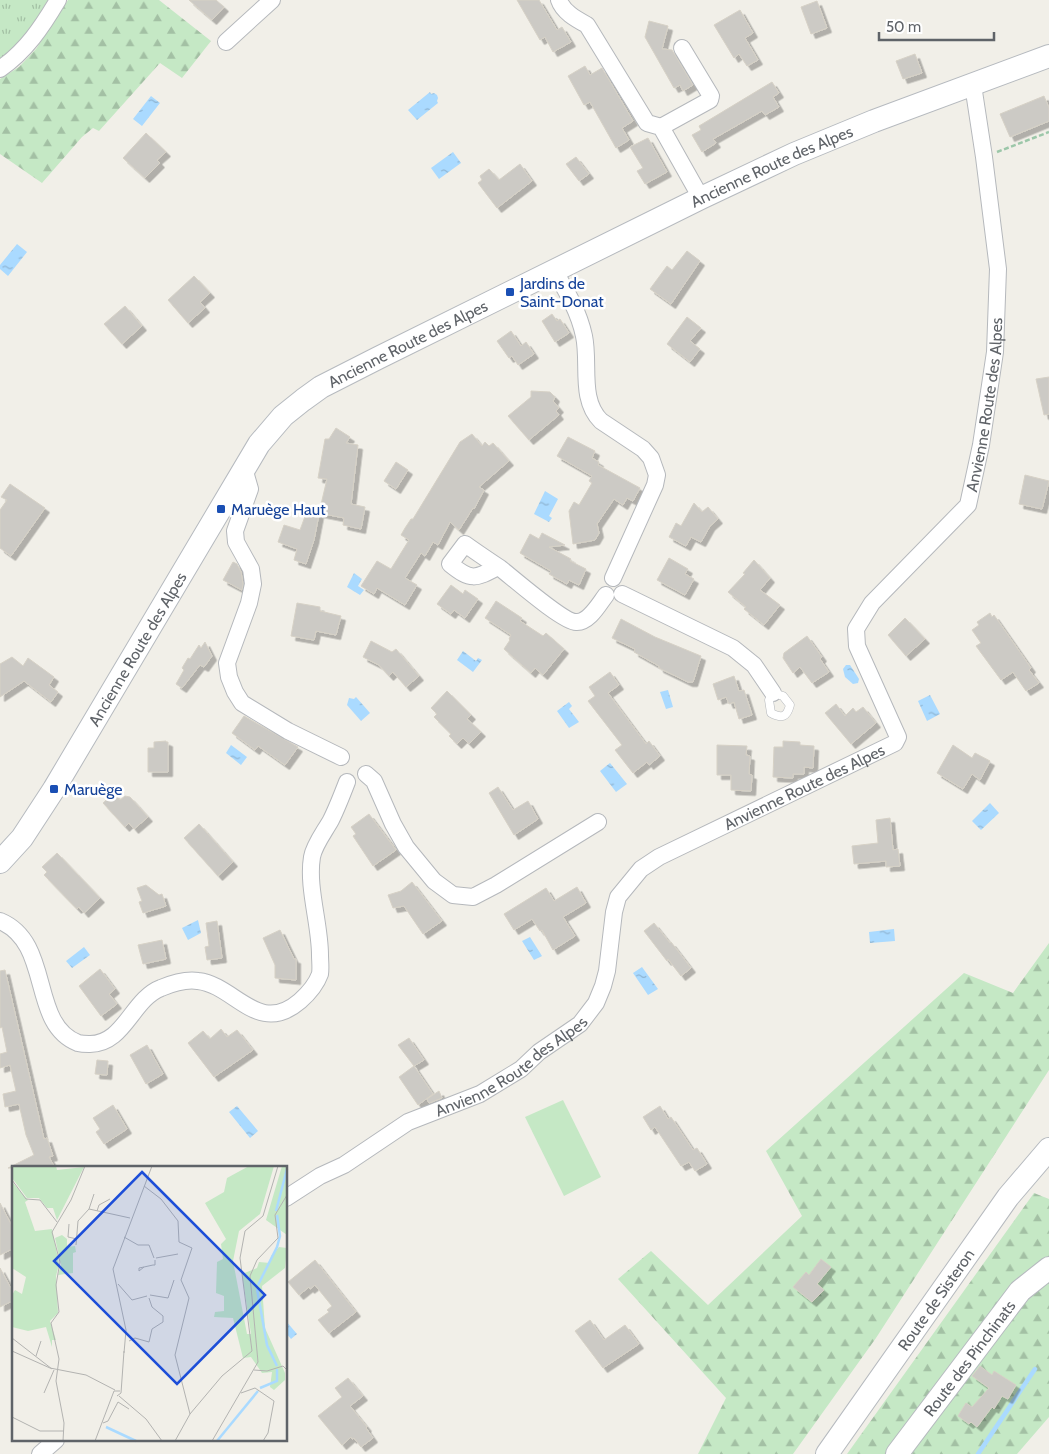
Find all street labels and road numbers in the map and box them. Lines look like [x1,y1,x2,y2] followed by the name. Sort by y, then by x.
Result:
[688,122,856,212] street label: Ancienne Route des Alpes
[325,296,491,392] street label: Ancienne Route des Alpes
[962,317,1006,494] street label: Anvienne Route des Alpes
[85,568,191,730] street label: Ancienne Route des Alpes
[721,740,888,834] street label: Anvienne Route des Alpes
[433,1013,592,1120] street label: Anvienne Route des Alpes
[894,1245,979,1354] street label: Route de Sisteron
[920,1296,1020,1420] street label: Route des Pinchinats

